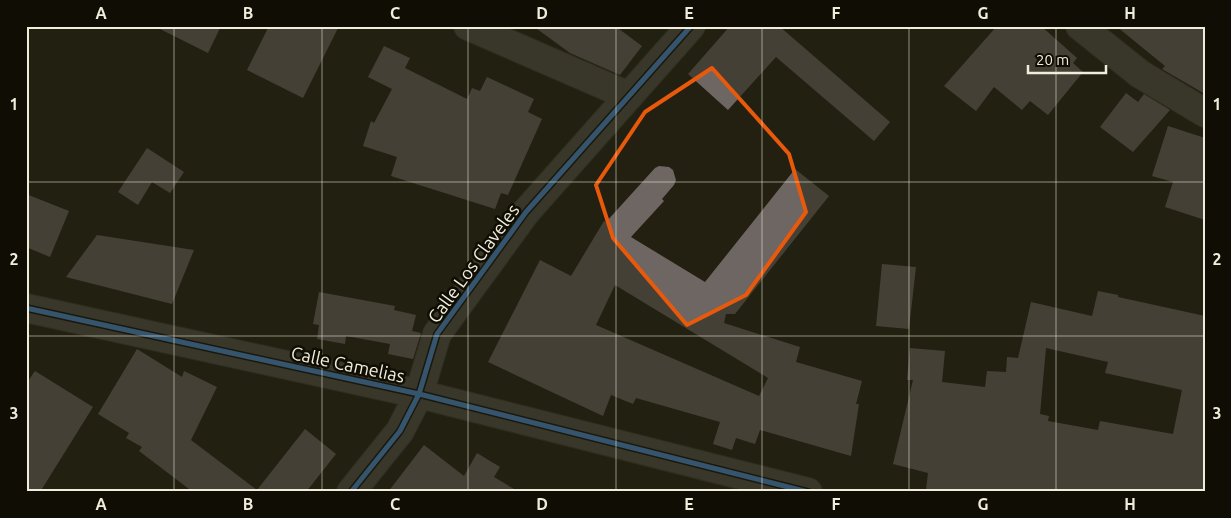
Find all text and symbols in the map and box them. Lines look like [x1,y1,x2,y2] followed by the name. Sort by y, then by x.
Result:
[95,4,107,22] text: A
[243,4,253,22] text: B
[390,4,400,22] text: C
[536,4,548,22] text: D
[684,4,694,22] text: E
[832,4,841,22] text: F
[977,4,989,22] text: G
[1124,4,1136,22] text: H
[1028,42,1106,74] scale bar
[1036,51,1069,68] text: 20 m
[9,95,19,113] text: 1
[1212,95,1222,113] text: 1
[423,200,523,326] street label: Calle Los Claveles
[9,250,19,268] text: 2
[1212,250,1222,268] text: 2
[289,342,407,386] street label: Calle Camelias
[9,404,19,422] text: 3
[1212,404,1222,422] text: 3
[95,495,107,513] text: A
[243,495,253,513] text: B
[390,495,400,513] text: C
[536,495,548,513] text: D
[684,495,694,513] text: E
[832,495,841,513] text: F
[977,495,989,513] text: G
[1124,495,1136,513] text: H

